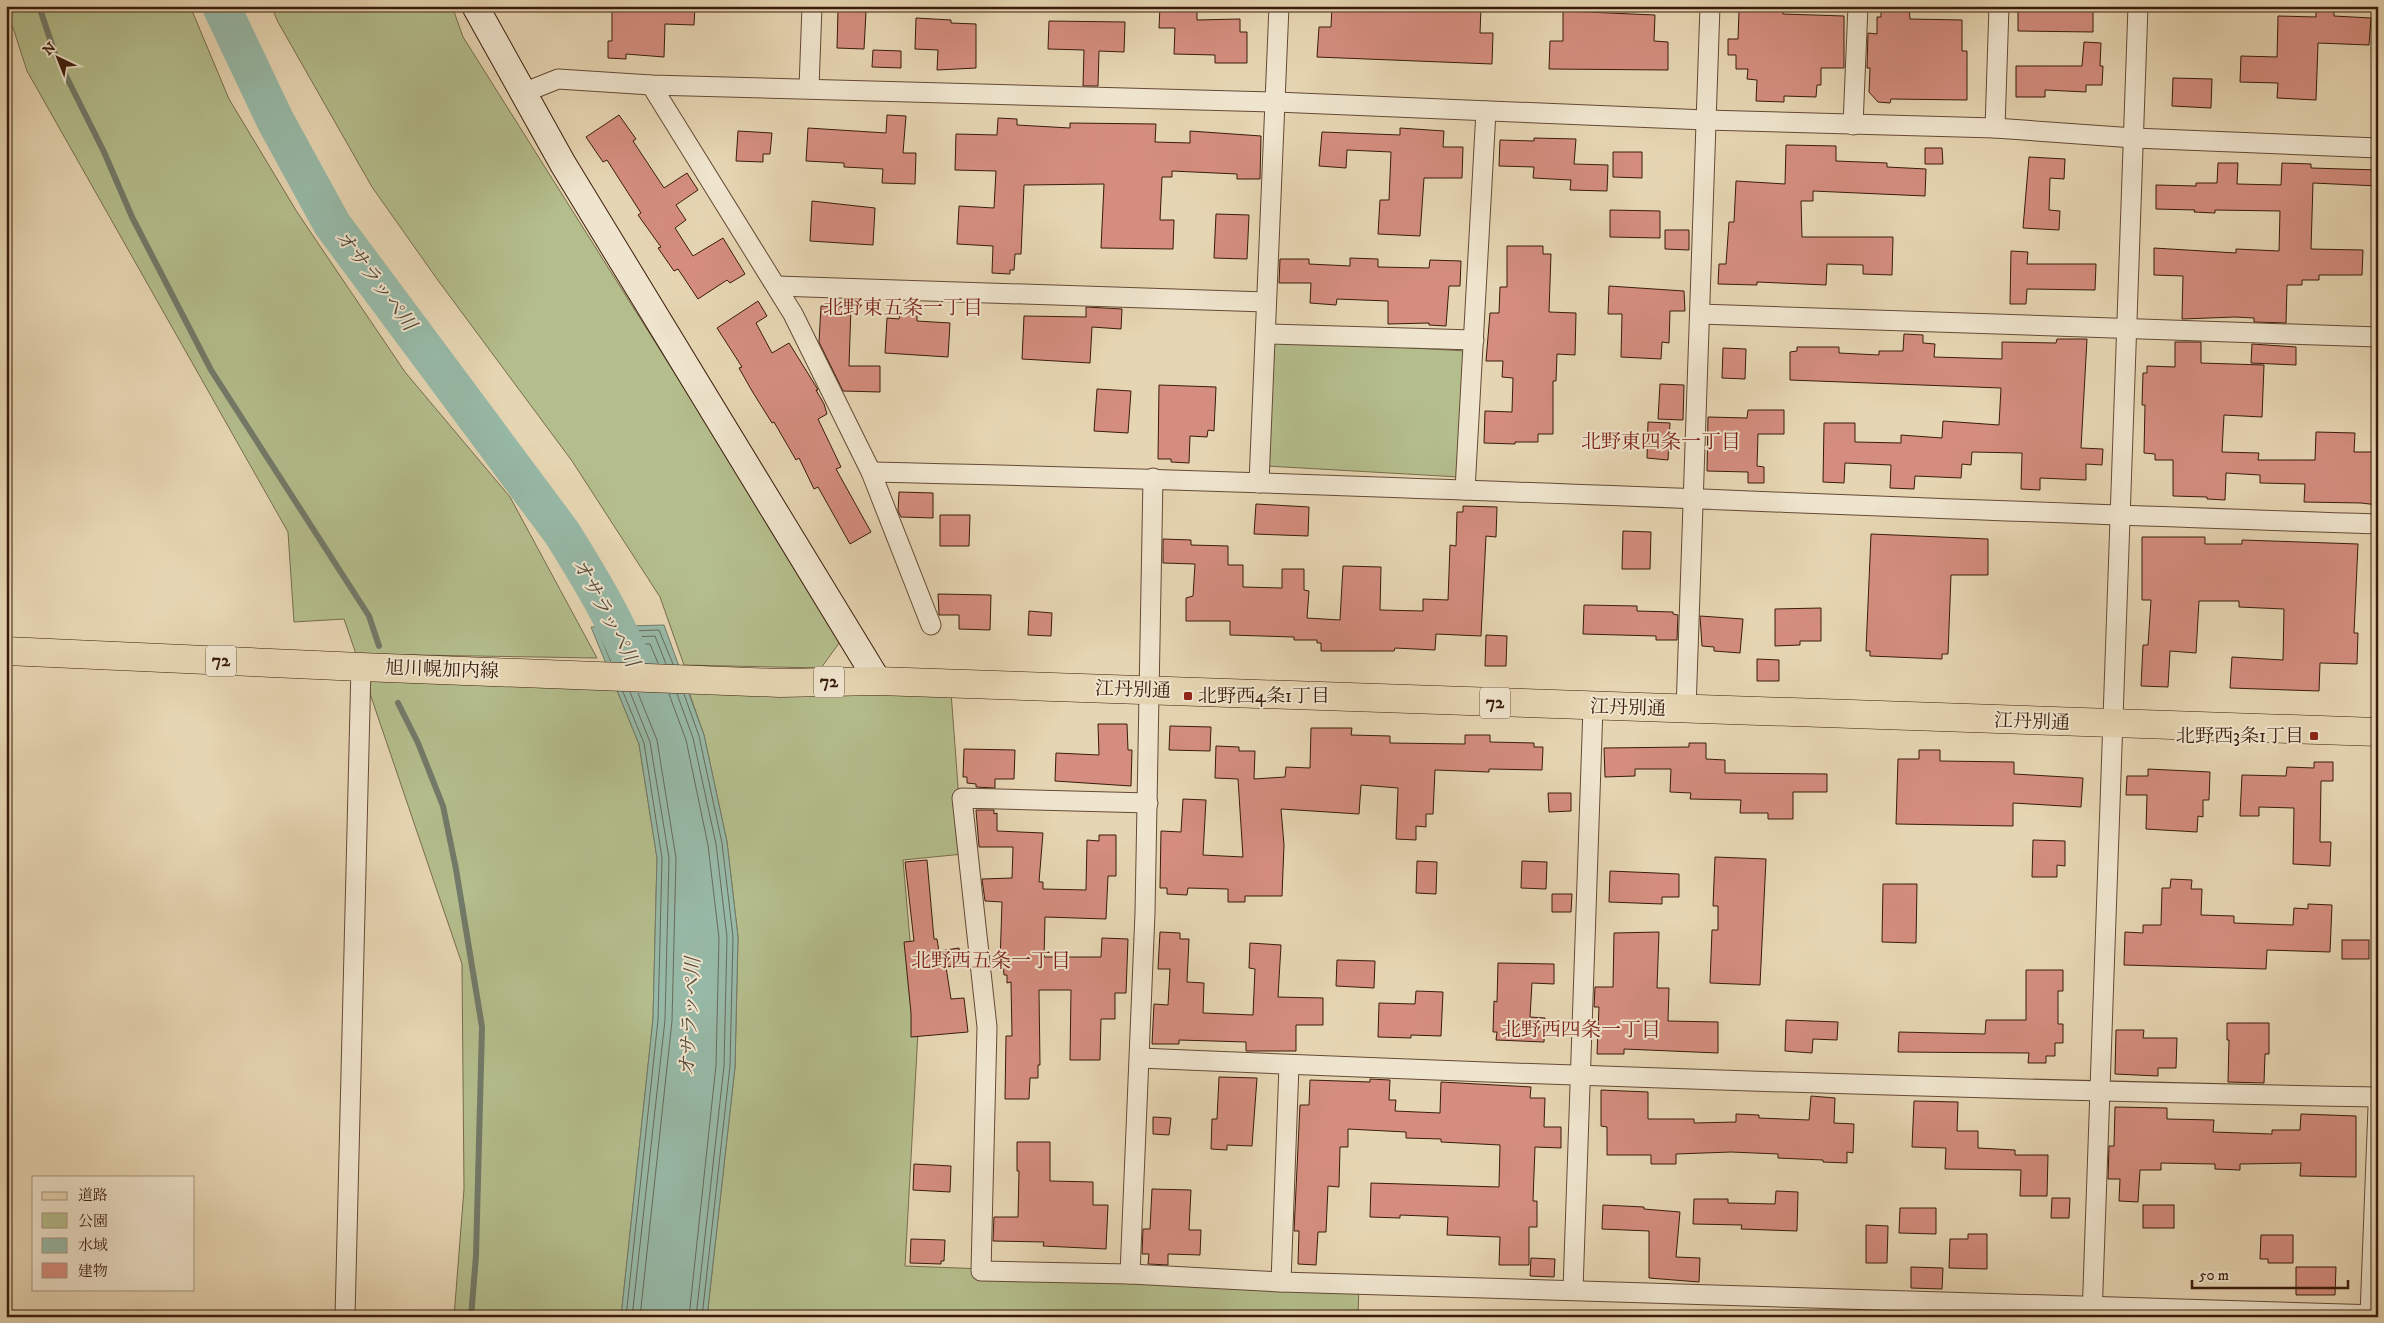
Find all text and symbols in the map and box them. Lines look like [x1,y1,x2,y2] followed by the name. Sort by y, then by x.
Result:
[32,32,82,82] north arrow
[39,38,61,60] text: N
[329,226,422,338] water label: オサラッペ川
[823,296,983,321] district label: 北野東五条一丁目
[1581,430,1741,455] district label: 北野東四条一丁目
[566,554,645,673] water label: オサラッペ川
[206,646,236,676] road number: 72
[385,657,499,683] street label: 旭川幌加内線
[814,666,844,698] road number: 72
[1095,677,1171,703] street label: 江丹別通
[1198,685,1330,708] place label: 北野西4条1丁目
[1480,688,1510,718] road number: 72
[1182,690,1194,702] marker: 北野西4条1丁目
[1590,695,1666,721] street label: 江丹別通
[1994,709,2070,735] street label: 江丹別通
[2176,725,2304,748] place label: 北野西3条1丁目
[2308,730,2320,742] marker: 北野西3条1丁目
[911,949,1071,974] district label: 北野西五条一丁目
[675,955,707,1077] water label: オサラッペ川
[1501,1018,1661,1043] district label: 北野西四条一丁目
[32,1176,195,1290] legend
[78,1186,108,1205] text: 道路
[78,1212,108,1231] text: 公園
[78,1236,108,1255] text: 水域
[2192,1258,2348,1290] scale bar
[78,1262,108,1281] text: 建物
[2199,1266,2229,1285] text: 50 m

